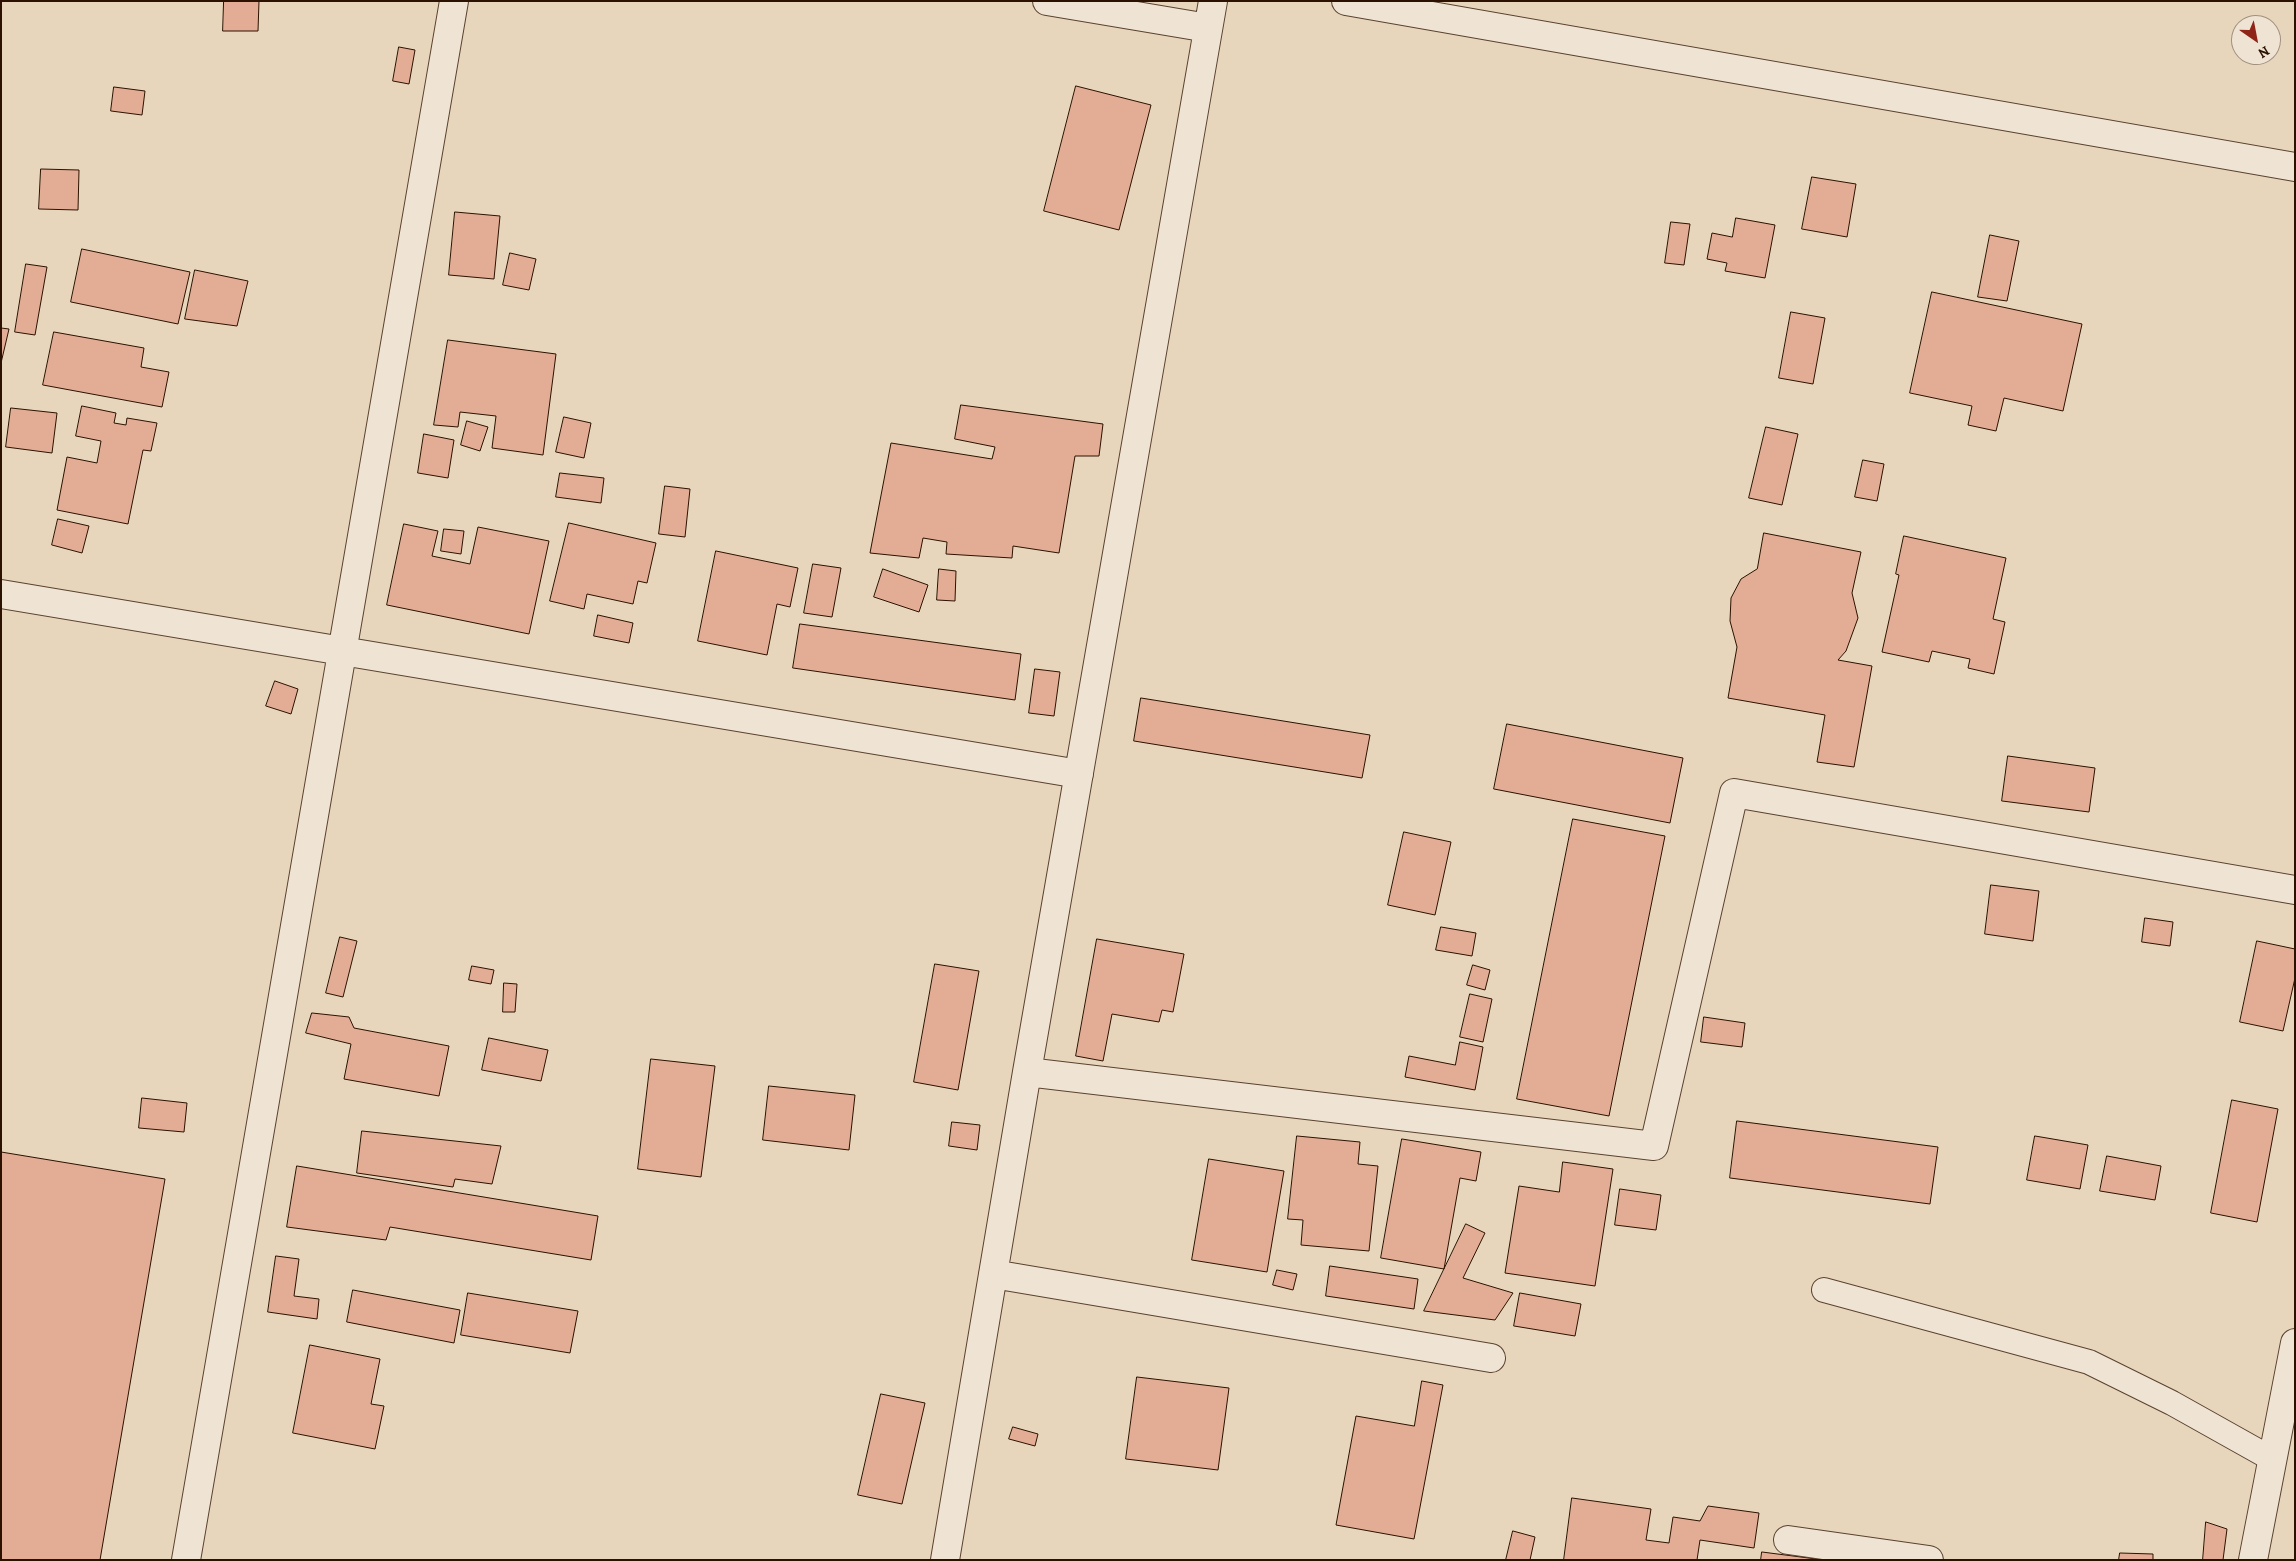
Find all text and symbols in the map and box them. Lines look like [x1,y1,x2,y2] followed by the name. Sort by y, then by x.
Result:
[2231,15,2281,65] north arrow
[2254,41,2273,63] text: N

